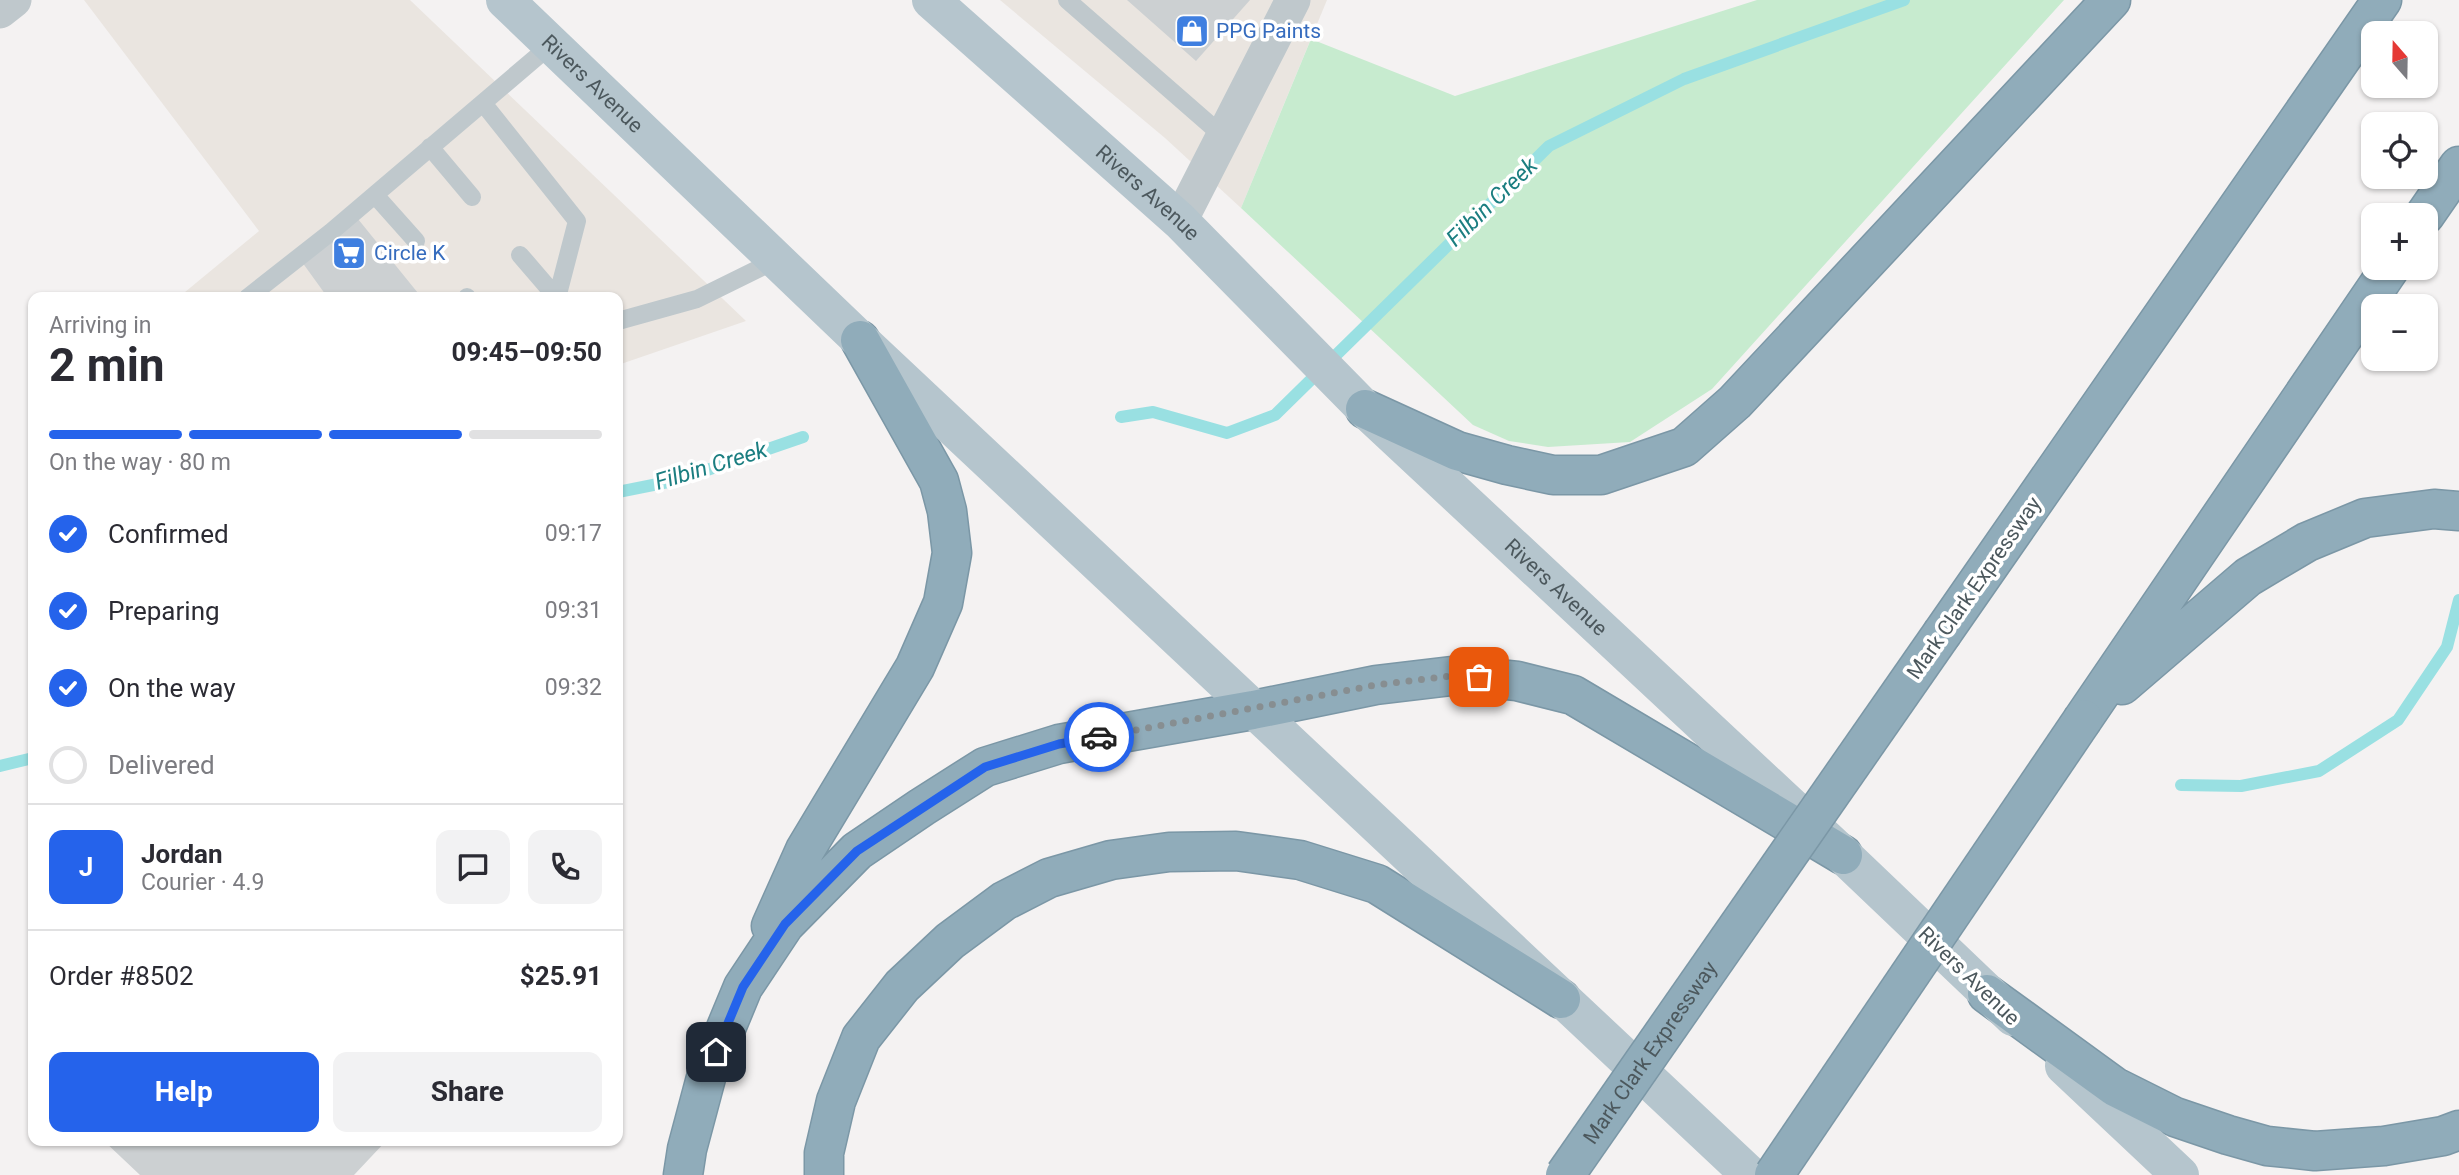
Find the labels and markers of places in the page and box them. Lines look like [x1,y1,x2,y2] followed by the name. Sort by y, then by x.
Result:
[1173,12,1211,50] shop icon: PPG Paints
[1216,19,1321,43] place label: PPG Paints
[330,234,368,272] supermarket icon: Circle K
[374,241,446,265] place label: Circle K
[1449,647,1509,707] pin
[686,1022,746,1082] pin

